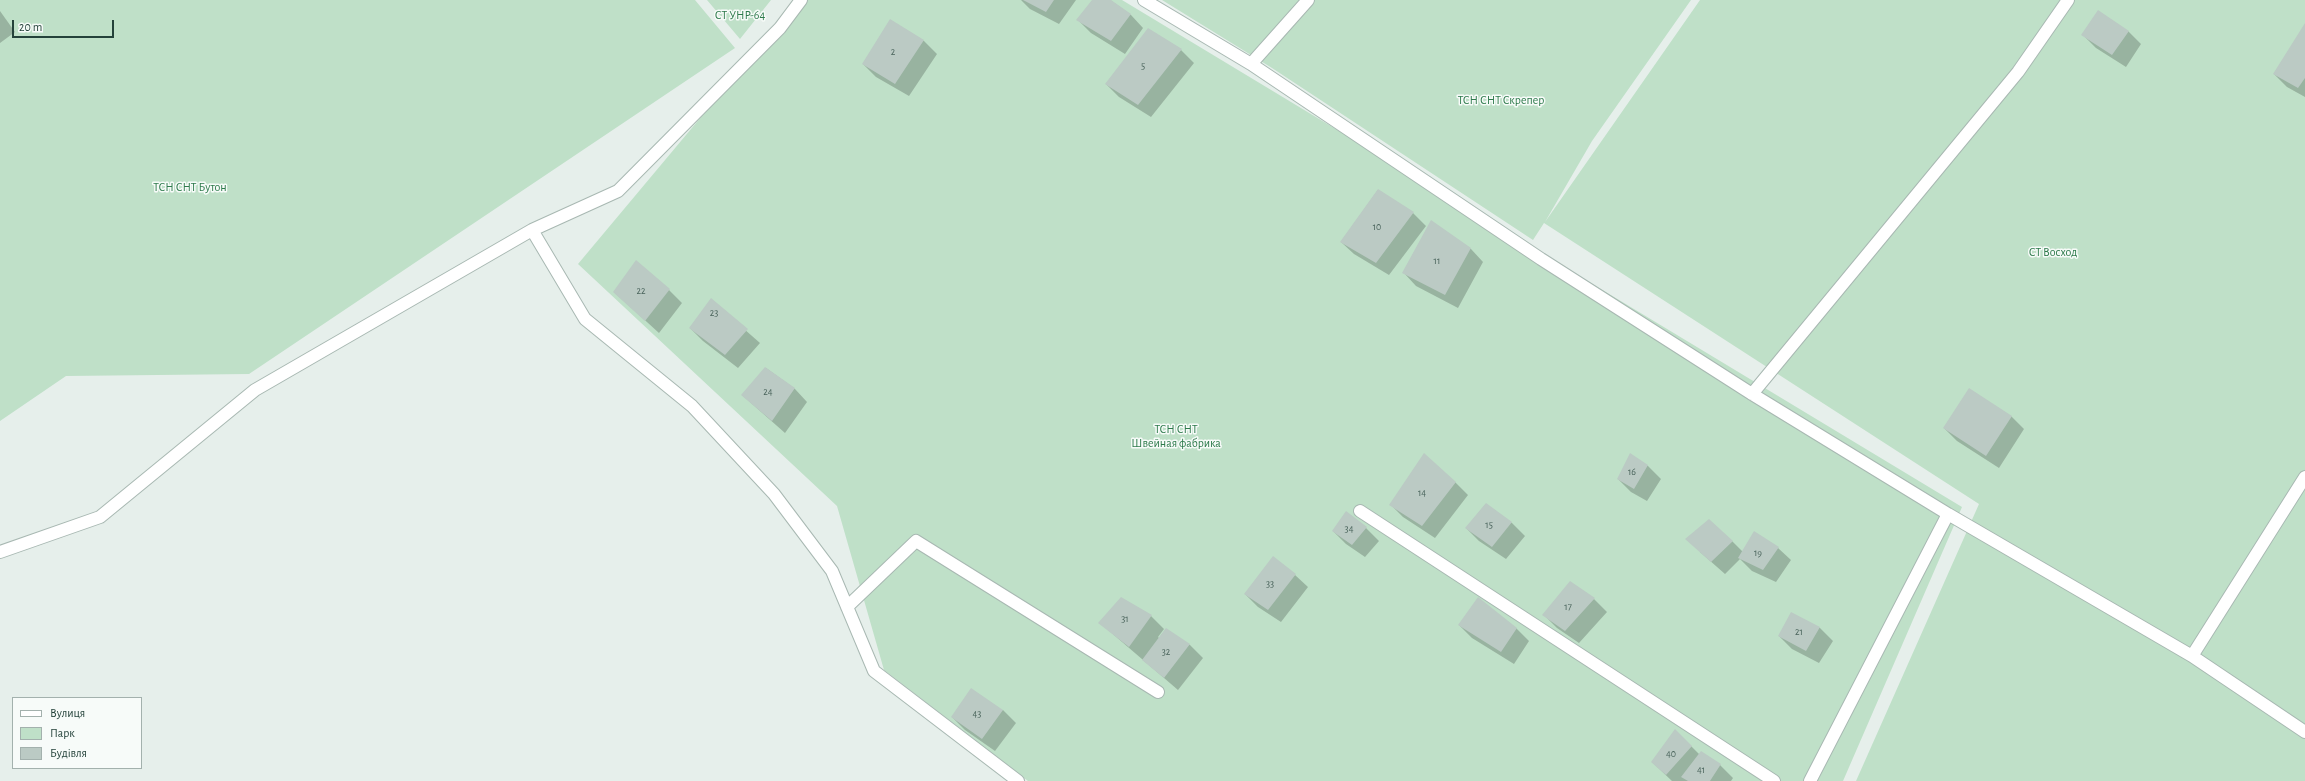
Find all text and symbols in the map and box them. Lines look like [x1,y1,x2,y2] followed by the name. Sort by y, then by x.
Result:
[715,8,765,22] park label: СТ УНР-64
[14,12,116,38] scale bar
[19,21,42,33] text: 20 m
[891,46,895,58] house number: 2
[1141,60,1145,72] house number: 5
[1458,93,1544,107] park label: ТСН СНТ Скрепер
[153,180,227,194] park label: ТСН СНТ Бутон
[1373,221,1381,233] house number: 10
[2029,245,2077,259] park label: СТ Восход
[1434,255,1440,267] house number: 11
[636,285,646,297] house number: 22
[710,307,718,319] house number: 23
[763,386,773,398] house number: 24
[1131,422,1221,450] park label: ТСН СНТ Швейная фабрика
[1628,466,1636,478] house number: 16
[1418,487,1426,499] house number: 14
[1485,519,1493,531] house number: 15
[1345,523,1353,535] house number: 34
[1754,547,1762,559] house number: 19
[1266,578,1274,590] house number: 33
[1564,601,1572,613] house number: 17
[1121,613,1129,625] house number: 31
[1795,626,1803,638] house number: 21
[1162,646,1170,658] house number: 32
[12,697,142,769] legend
[50,707,85,719] text: Вулиця
[973,708,981,720] house number: 43
[50,727,75,739] text: Парк
[50,747,87,759] text: Будівля
[1666,748,1676,760] house number: 40
[1697,764,1705,776] house number: 41

